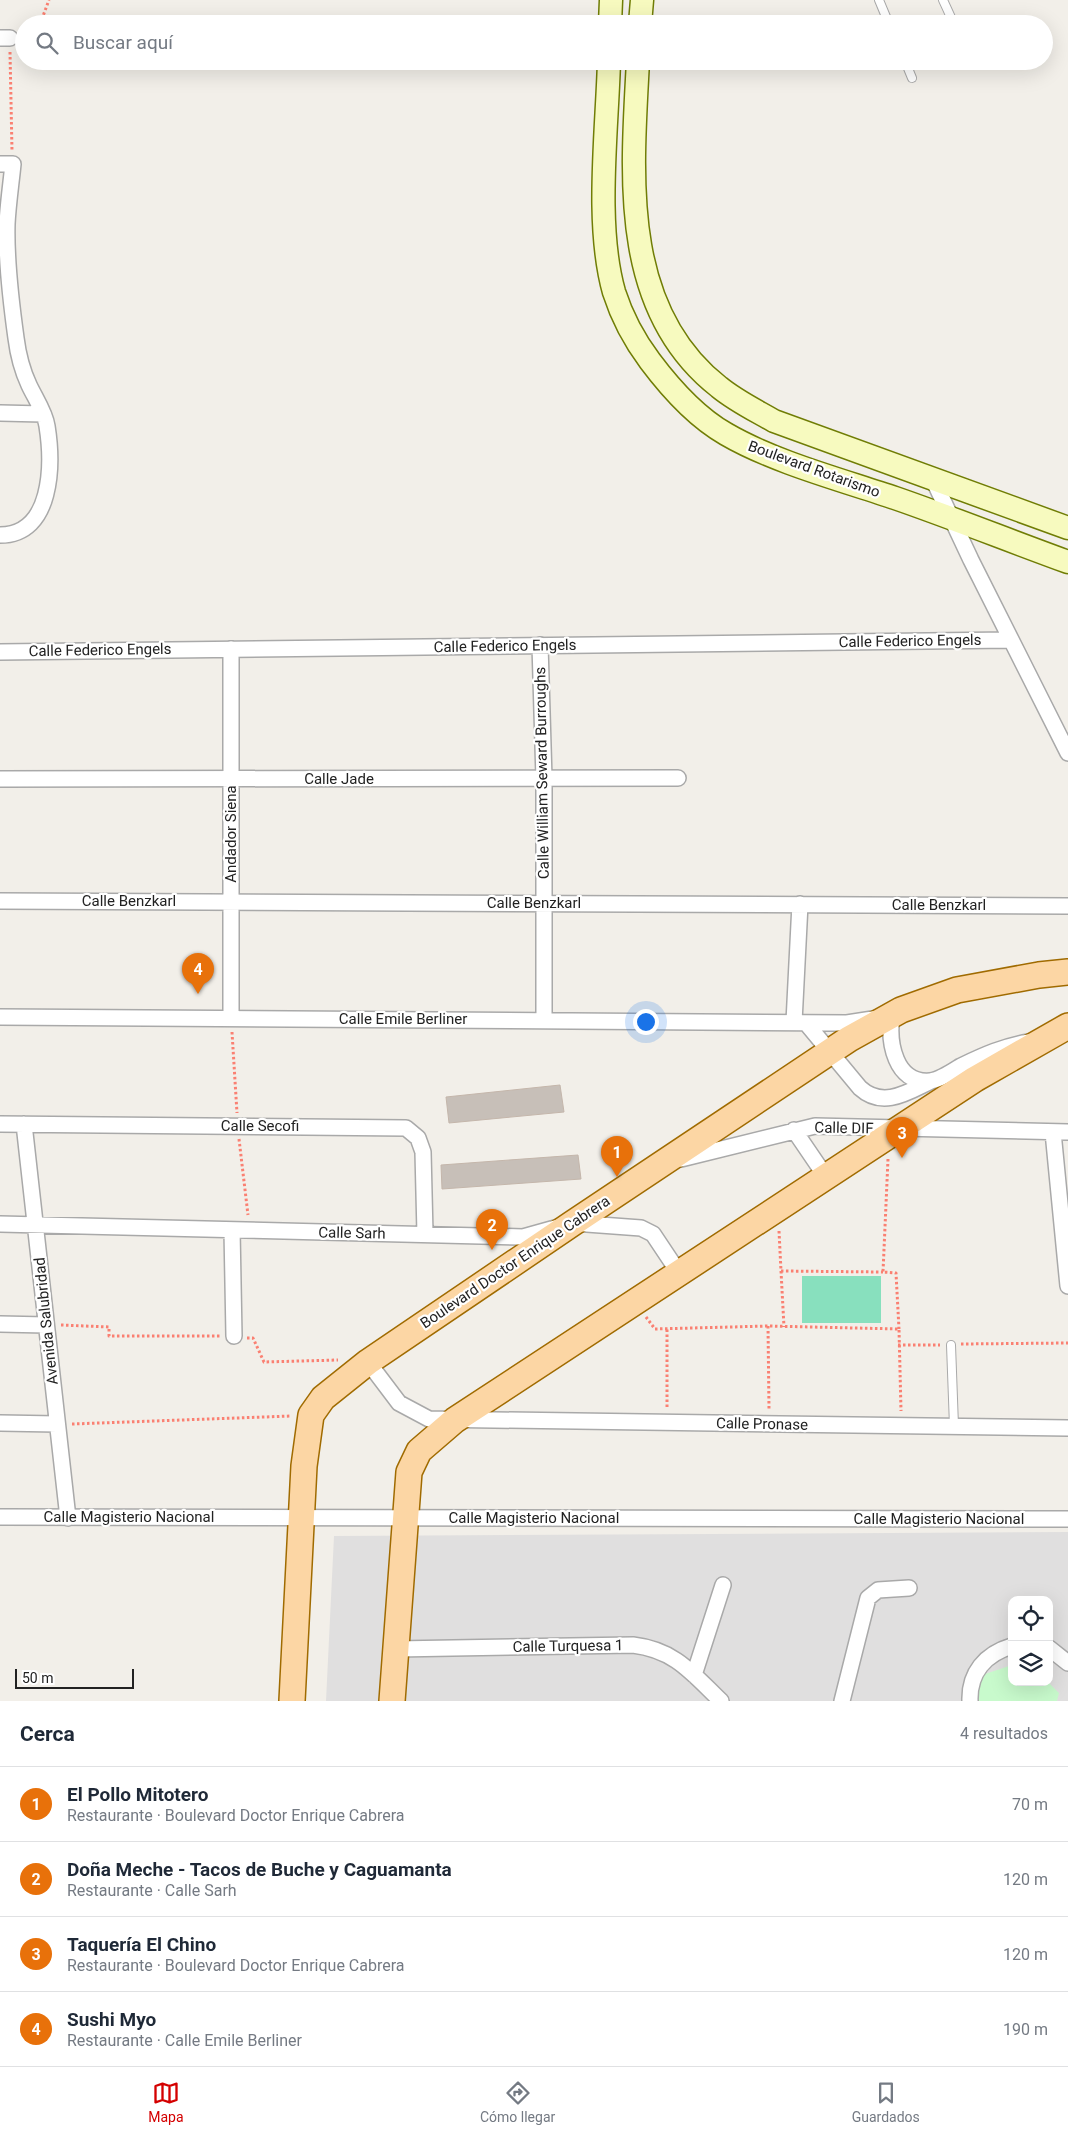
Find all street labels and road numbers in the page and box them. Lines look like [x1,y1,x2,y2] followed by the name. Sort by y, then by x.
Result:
[746,437,882,501] street label: Boulevard Rotarismo
[838,631,982,651] street label: Calle Federico Engels
[433,636,577,656] street label: Calle Federico Engels
[28,640,172,660] street label: Calle Federico Engels
[531,667,553,879] street label: Calle William Seward Burroughs
[304,770,374,788] street label: Calle Jade
[222,785,240,883] street label: Andador Siena
[82,892,176,910] street label: Calle Benzkarl
[487,894,581,912] street label: Calle Benzkarl
[892,896,986,914] street label: Calle Benzkarl
[339,1010,467,1028] street label: Calle Emile Berliner
[221,1117,299,1135] street label: Calle Secofi
[814,1118,874,1138] street label: Calle DIF
[417,1192,613,1332] street label: Boulevard Doctor Enrique Cabrera
[318,1223,386,1243] street label: Calle Sarh
[30,1256,62,1386] street label: Avenida Salubridad
[716,1414,808,1434] street label: Calle Pronase
[44,1508,214,1526] street label: Calle Magisterio Nacional
[449,1509,619,1527] street label: Calle Magisterio Nacional
[854,1510,1024,1528] street label: Calle Magisterio Nacional
[512,1636,624,1656] street label: Calle Turquesa 1

